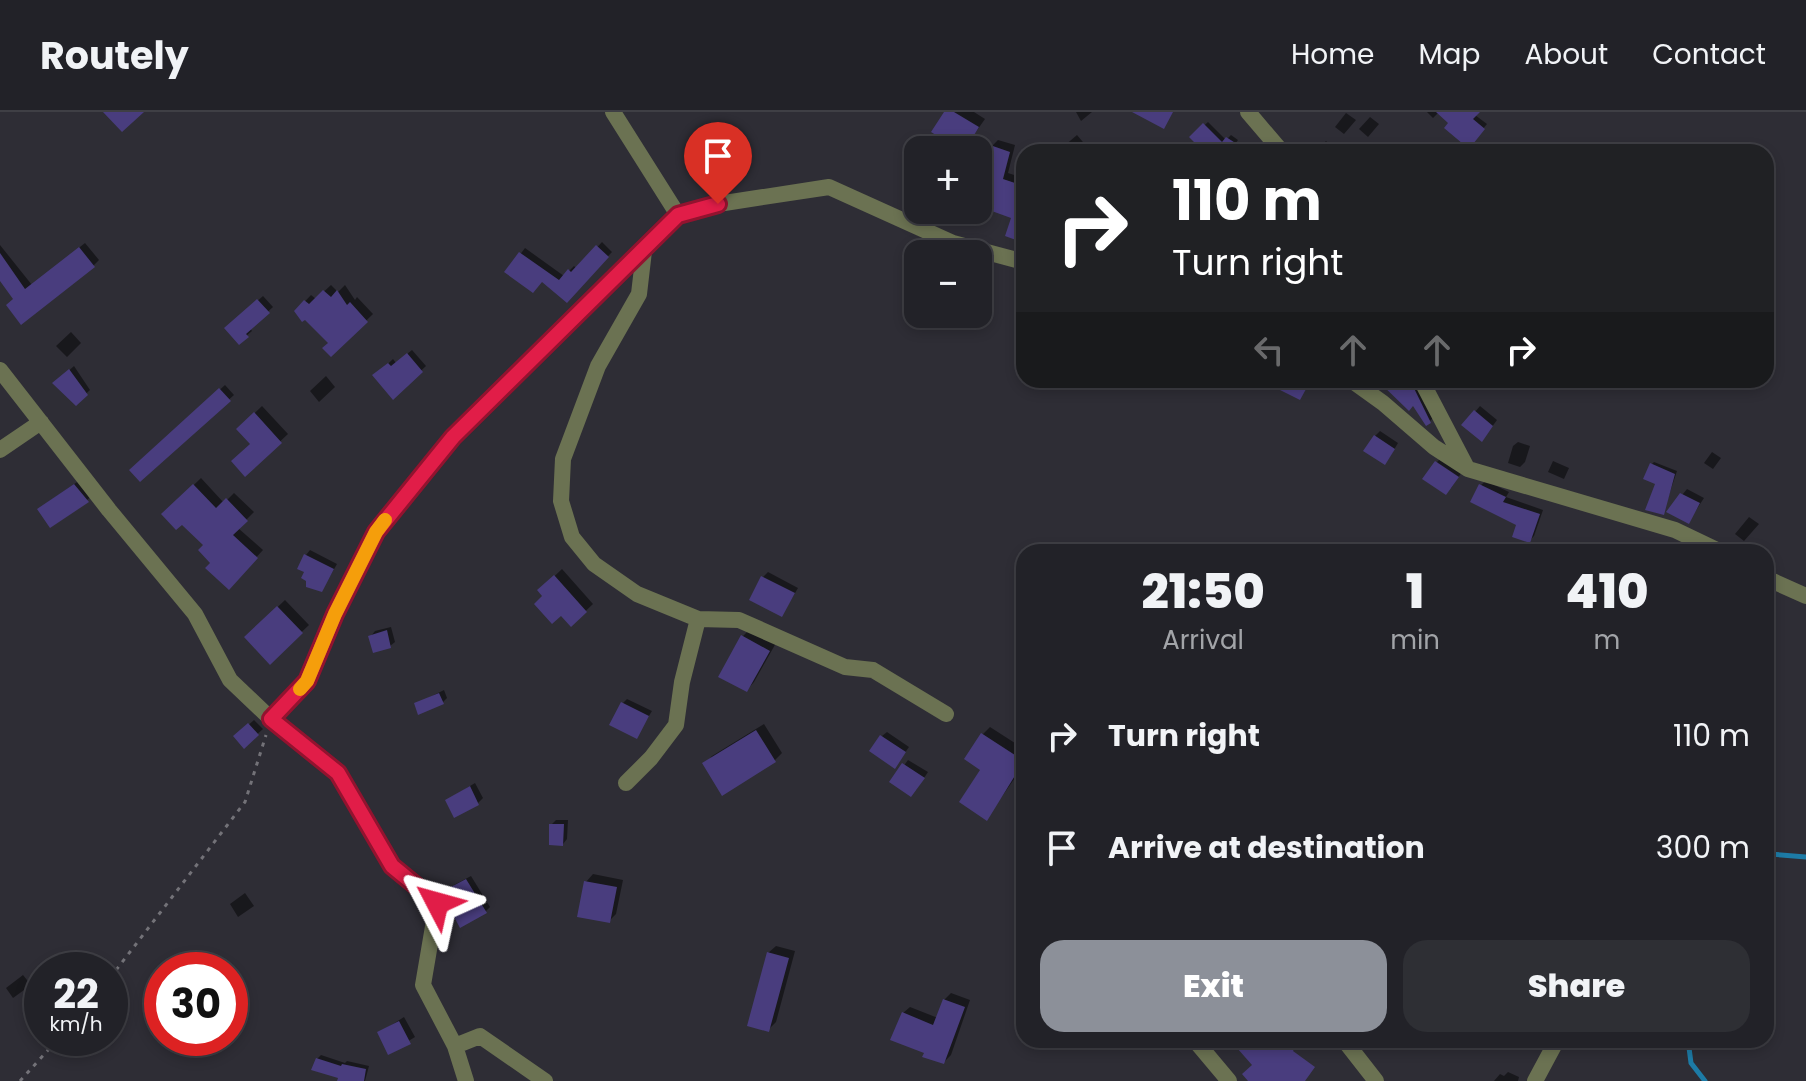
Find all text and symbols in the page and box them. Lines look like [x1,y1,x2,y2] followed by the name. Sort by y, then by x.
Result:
[40,29,189,82] text: Routely
[1291,35,1374,74] text: Home
[1418,35,1480,74] text: Map
[1524,35,1608,74] text: About
[1652,35,1766,74] text: Contact
[684,122,752,204] pin
[696,134,740,178] icon: arrive
[904,136,992,328] map controls
[904,136,992,224] button: +
[1172,161,1322,240] text: 110 m
[1040,176,1144,280] icon: right
[1172,237,1343,288] text: Turn right
[904,240,992,328] button: −
[1247,328,1291,372] icon: left
[1331,328,1375,372] icon: ahead
[1415,328,1459,372] icon: ahead
[1499,328,1543,372] icon: right
[1141,558,1265,625] text: 21:50
[1406,558,1424,625] text: 1
[1565,558,1649,625] text: 410
[1162,622,1244,658] text: Arrival
[1390,622,1440,658] text: min
[1594,622,1620,658] text: m
[1040,714,1084,758] icon: right
[1108,714,1260,757] text: Turn right
[1673,714,1750,757] text: 110 m
[1040,826,1084,870] icon: arrive
[1108,826,1425,869] text: Arrive at destination
[1656,826,1750,869] text: 300 m
[395,861,479,945] position arrow
[1040,940,1387,1032] button: Exit
[1403,940,1750,1032] button: Share
[144,952,248,1056] speed limit sign: 30
[53,966,99,1022] text: 22
[49,1010,103,1038] text: km/h

